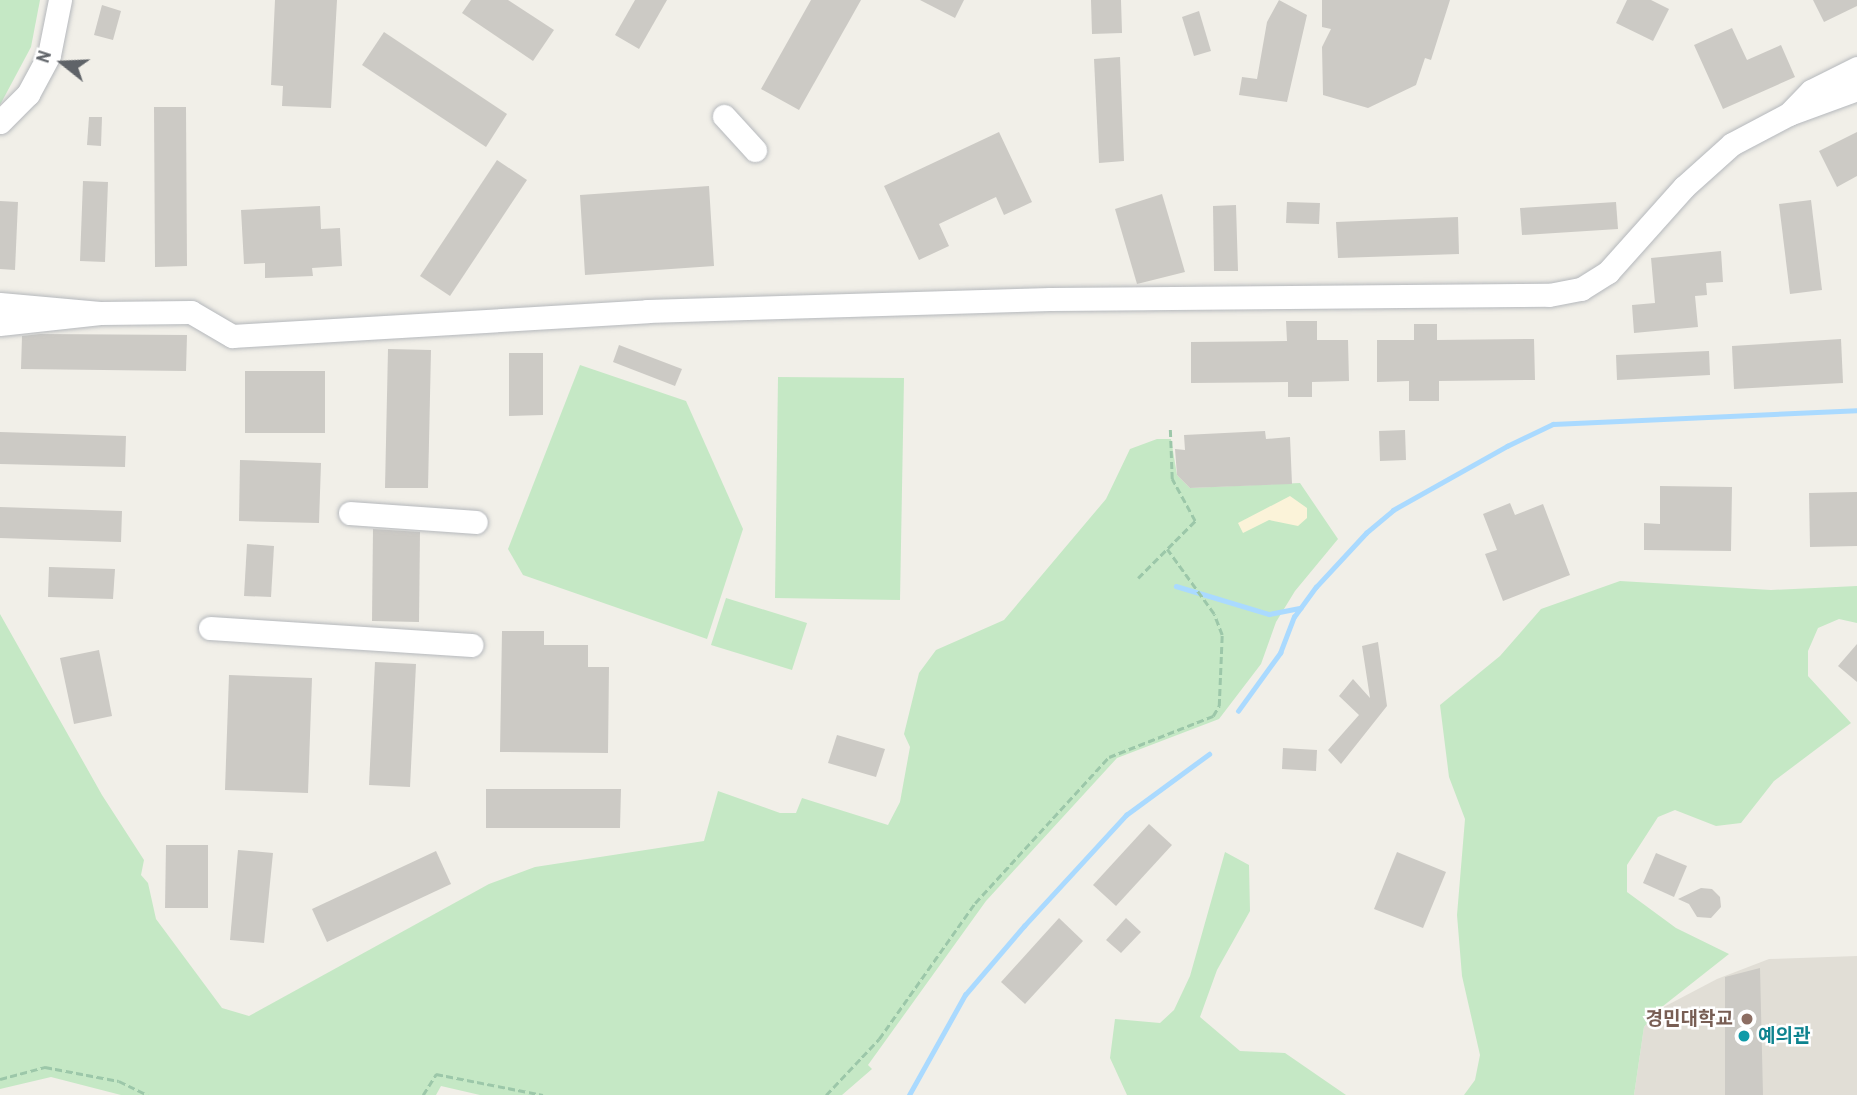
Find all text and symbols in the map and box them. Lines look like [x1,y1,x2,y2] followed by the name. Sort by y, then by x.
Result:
[28,28,98,98] north arrow
[29,47,57,66] text: N
[1646,1008,1733,1030] place label: 경민대학교
[1739,1011,1755,1027] marker: 경민대학교
[1758,1025,1810,1047] place label: 예의관
[1736,1028,1752,1044] marker: 예의관

